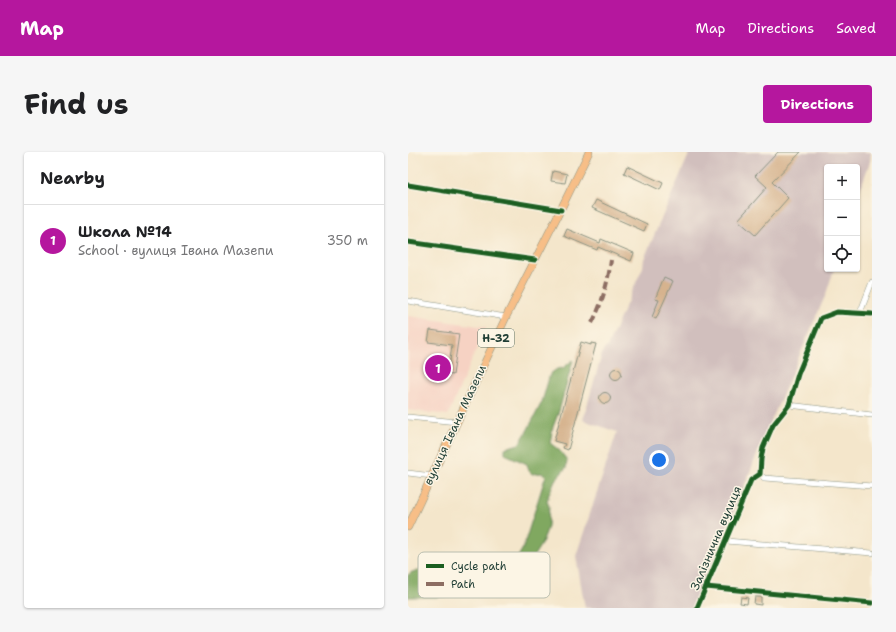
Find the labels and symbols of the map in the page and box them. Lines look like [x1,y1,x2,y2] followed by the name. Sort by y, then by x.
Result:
[478,329,514,347] road number: Н-32
[425,353,451,383] pin: 1
[420,362,490,488] street label: вулиця Івана Мазепи
[649,450,669,470] your location
[687,483,745,593] street label: Залізнична вулиця
[418,552,550,598] legend
[451,559,507,574] text: Cycle path
[451,577,475,592] text: Path

